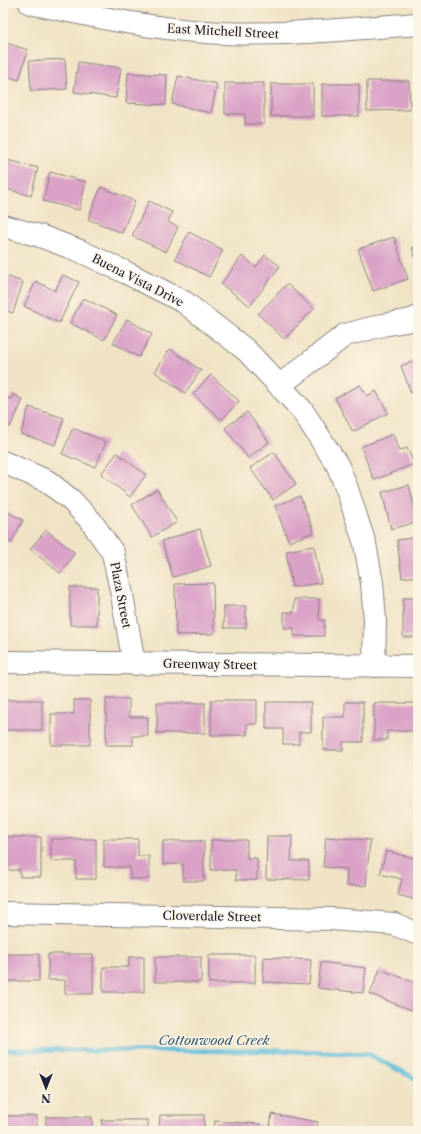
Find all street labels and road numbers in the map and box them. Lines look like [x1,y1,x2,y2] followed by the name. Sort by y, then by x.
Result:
[167,21,280,41] street label: East Mitchell Street
[90,250,187,310] street label: Buena Vista Drive
[107,560,135,630] street label: Plaza Street
[163,656,258,672] street label: Greenway Street
[163,908,262,924] street label: Cloverdale Street

